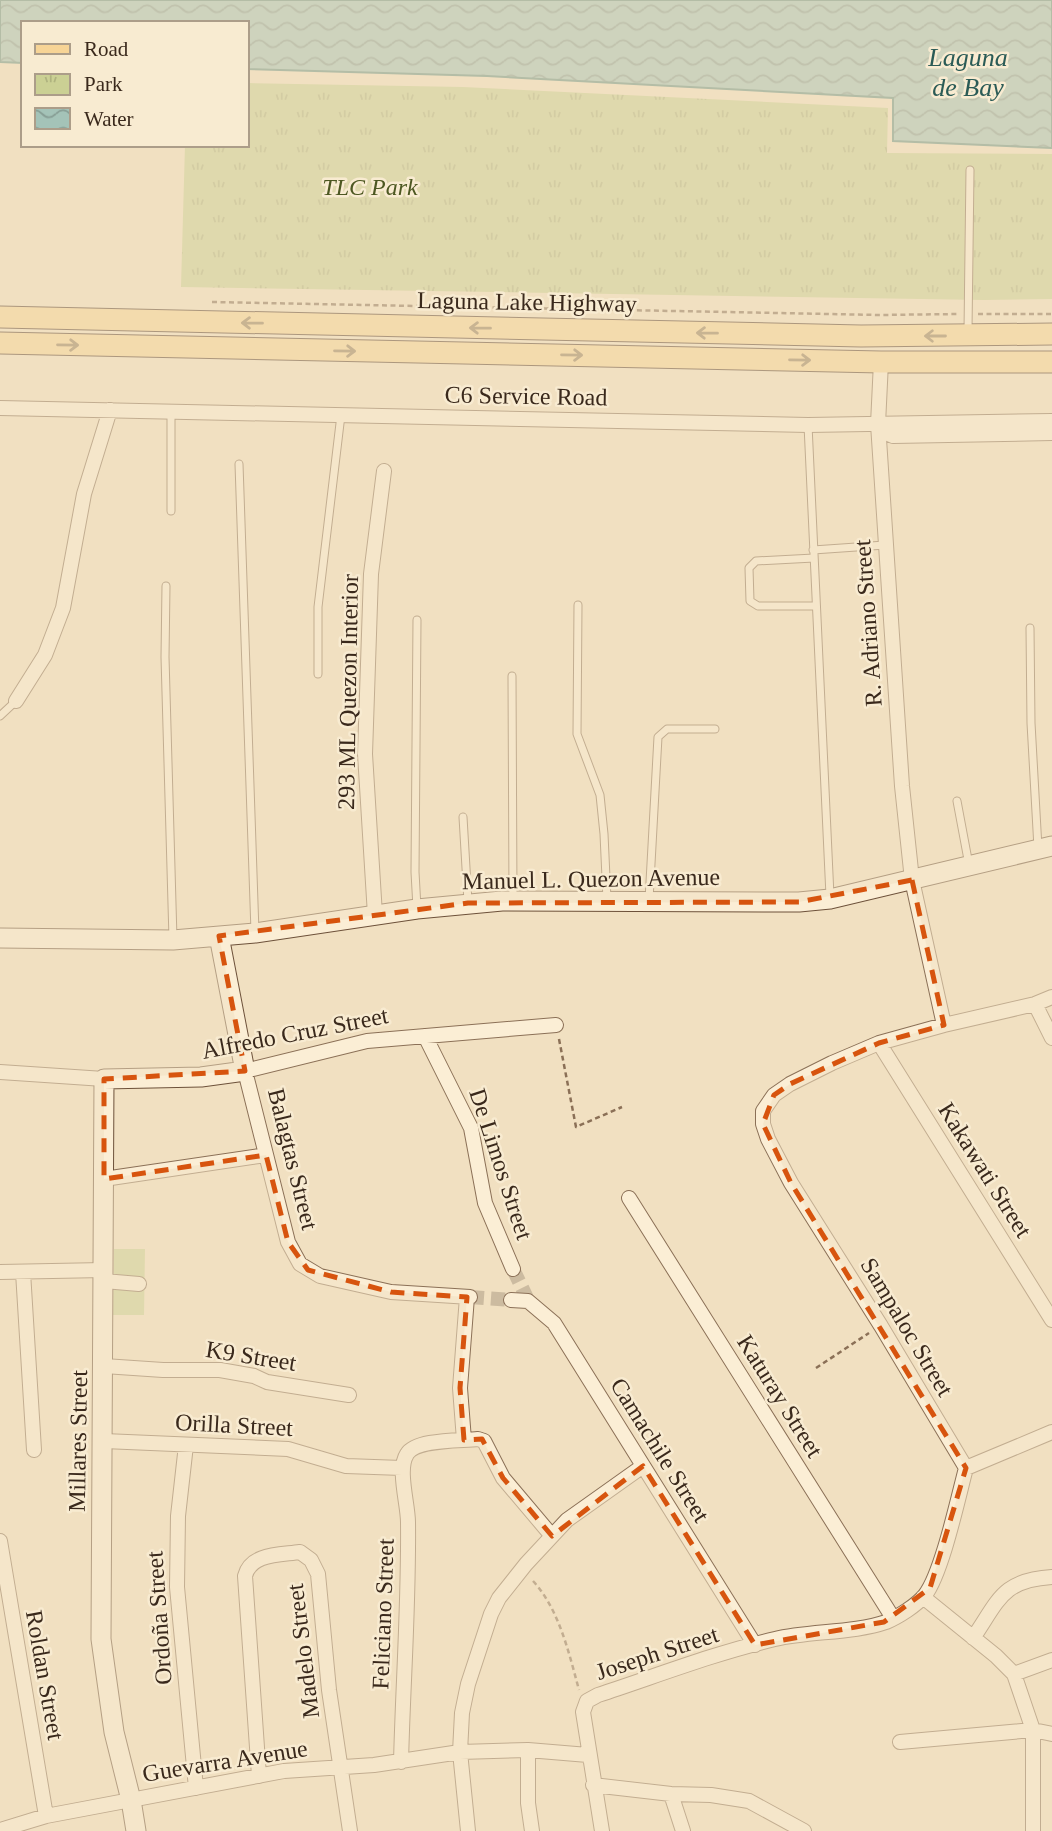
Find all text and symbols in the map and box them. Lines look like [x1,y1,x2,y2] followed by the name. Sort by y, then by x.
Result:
[21,21,248,147] legend
[84,37,129,61] text: Road
[927,43,1008,102] water label: Laguna de Bay
[84,72,123,96] text: Park
[84,107,134,131] text: Water
[322,174,418,200] park label: TLC Park
[417,287,637,317] street label: Laguna Lake Highway
[241,316,264,329] one-way arrow
[469,321,492,334] one-way arrow
[696,326,719,340] one-way arrow
[924,329,947,343] one-way arrow
[56,338,79,352] one-way arrow
[333,344,356,357] one-way arrow
[560,349,583,362] one-way arrow
[788,353,811,367] one-way arrow
[444,382,608,410] street label: C6 Service Road
[849,538,887,707] street label: R. Adriano Street
[333,574,363,810] street label: 293 ML Quezon Interior
[462,864,720,894] street label: Manuel L. Quezon Avenue
[200,1002,391,1064] street label: Alfredo Cruz Street
[464,1085,538,1243] street label: De Limos Street
[263,1086,323,1233] street label: Balagtas Street
[933,1098,1037,1242] street label: Kakawati Street
[856,1253,959,1401] street label: Sampaloc Street
[732,1330,828,1462] street label: Katuray Street
[204,1336,298,1376] street label: K9 Street
[64,1369,92,1512] street label: Millares Street
[605,1373,715,1527] street label: Camachile Street
[174,1409,294,1441] street label: Orilla Street
[367,1538,399,1690] street label: Feliciano Street
[141,1550,177,1686] street label: Ordoña Street
[282,1582,324,1720] street label: Madelo Street
[21,1608,69,1742] street label: Roldan Street
[592,1621,722,1685] street label: Joseph Street
[141,1735,309,1787] street label: Guevarra Avenue

